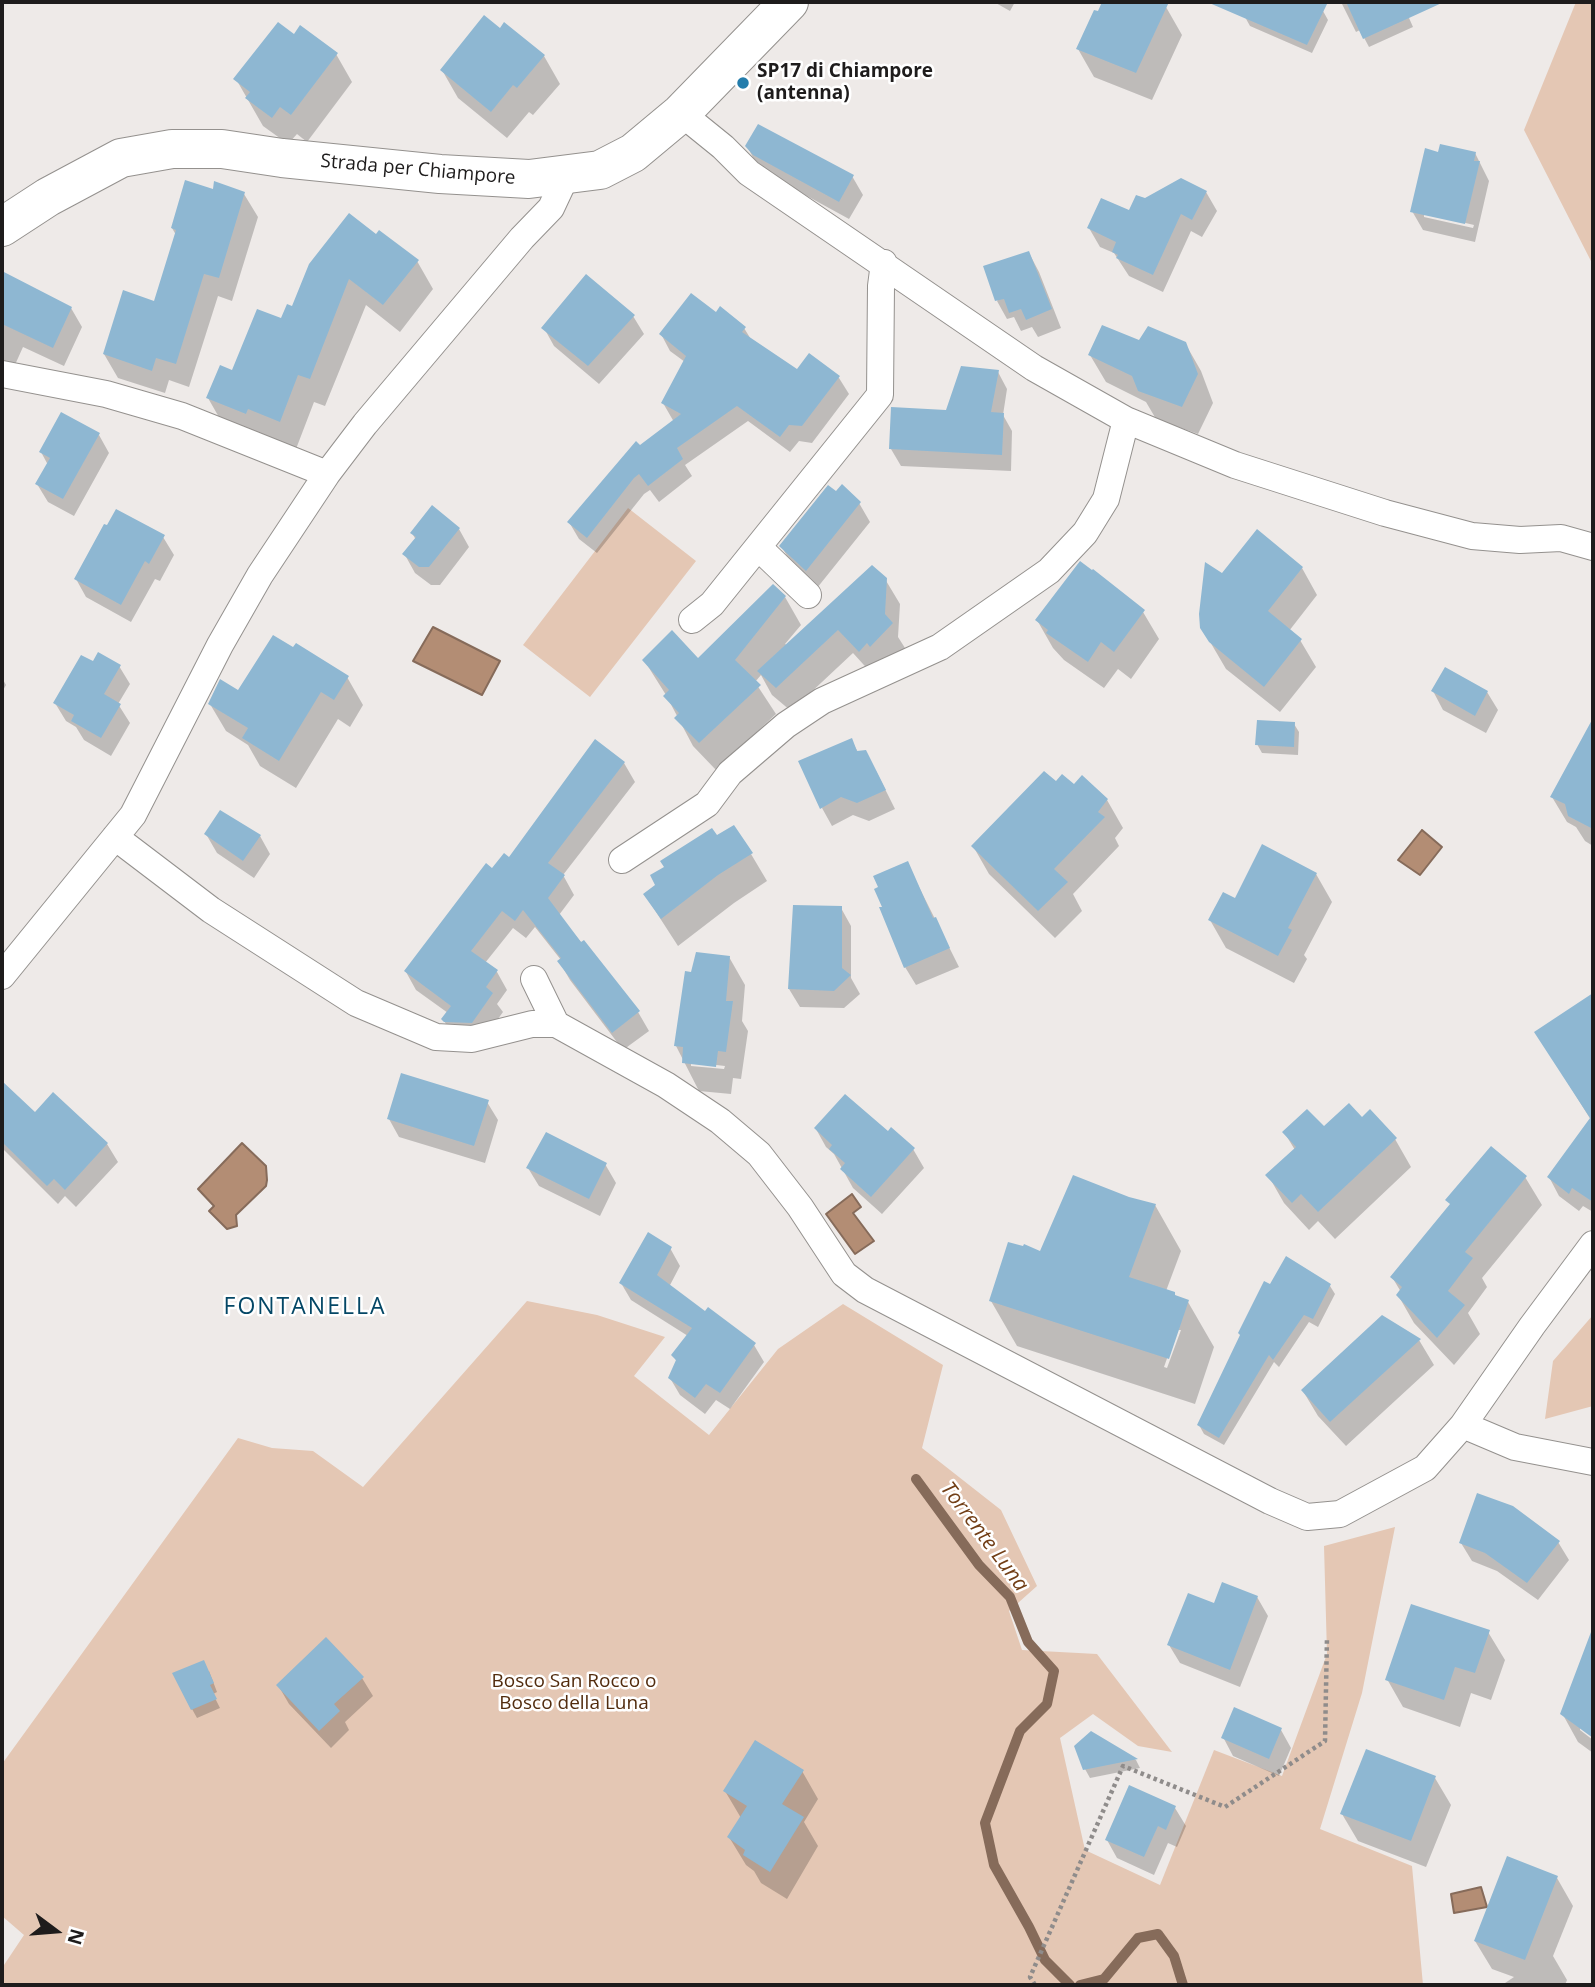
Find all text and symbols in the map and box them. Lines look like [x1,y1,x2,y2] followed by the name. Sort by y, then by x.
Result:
[757,61,933,105] place label: SP17 di Chiampore (antenna)
[735,75,751,91] marker: SP17 di Chiampore (antenna)
[320,150,516,190] street label: Strada per Chiampore
[225,1293,385,1321] district label: FONTANELLA
[935,1477,1033,1597] water label: Torrente Luna
[492,1671,656,1715] park label: Bosco San Rocco o Bosco della Luna
[21,1896,91,1966] north arrow
[62,1926,91,1948] text: N

